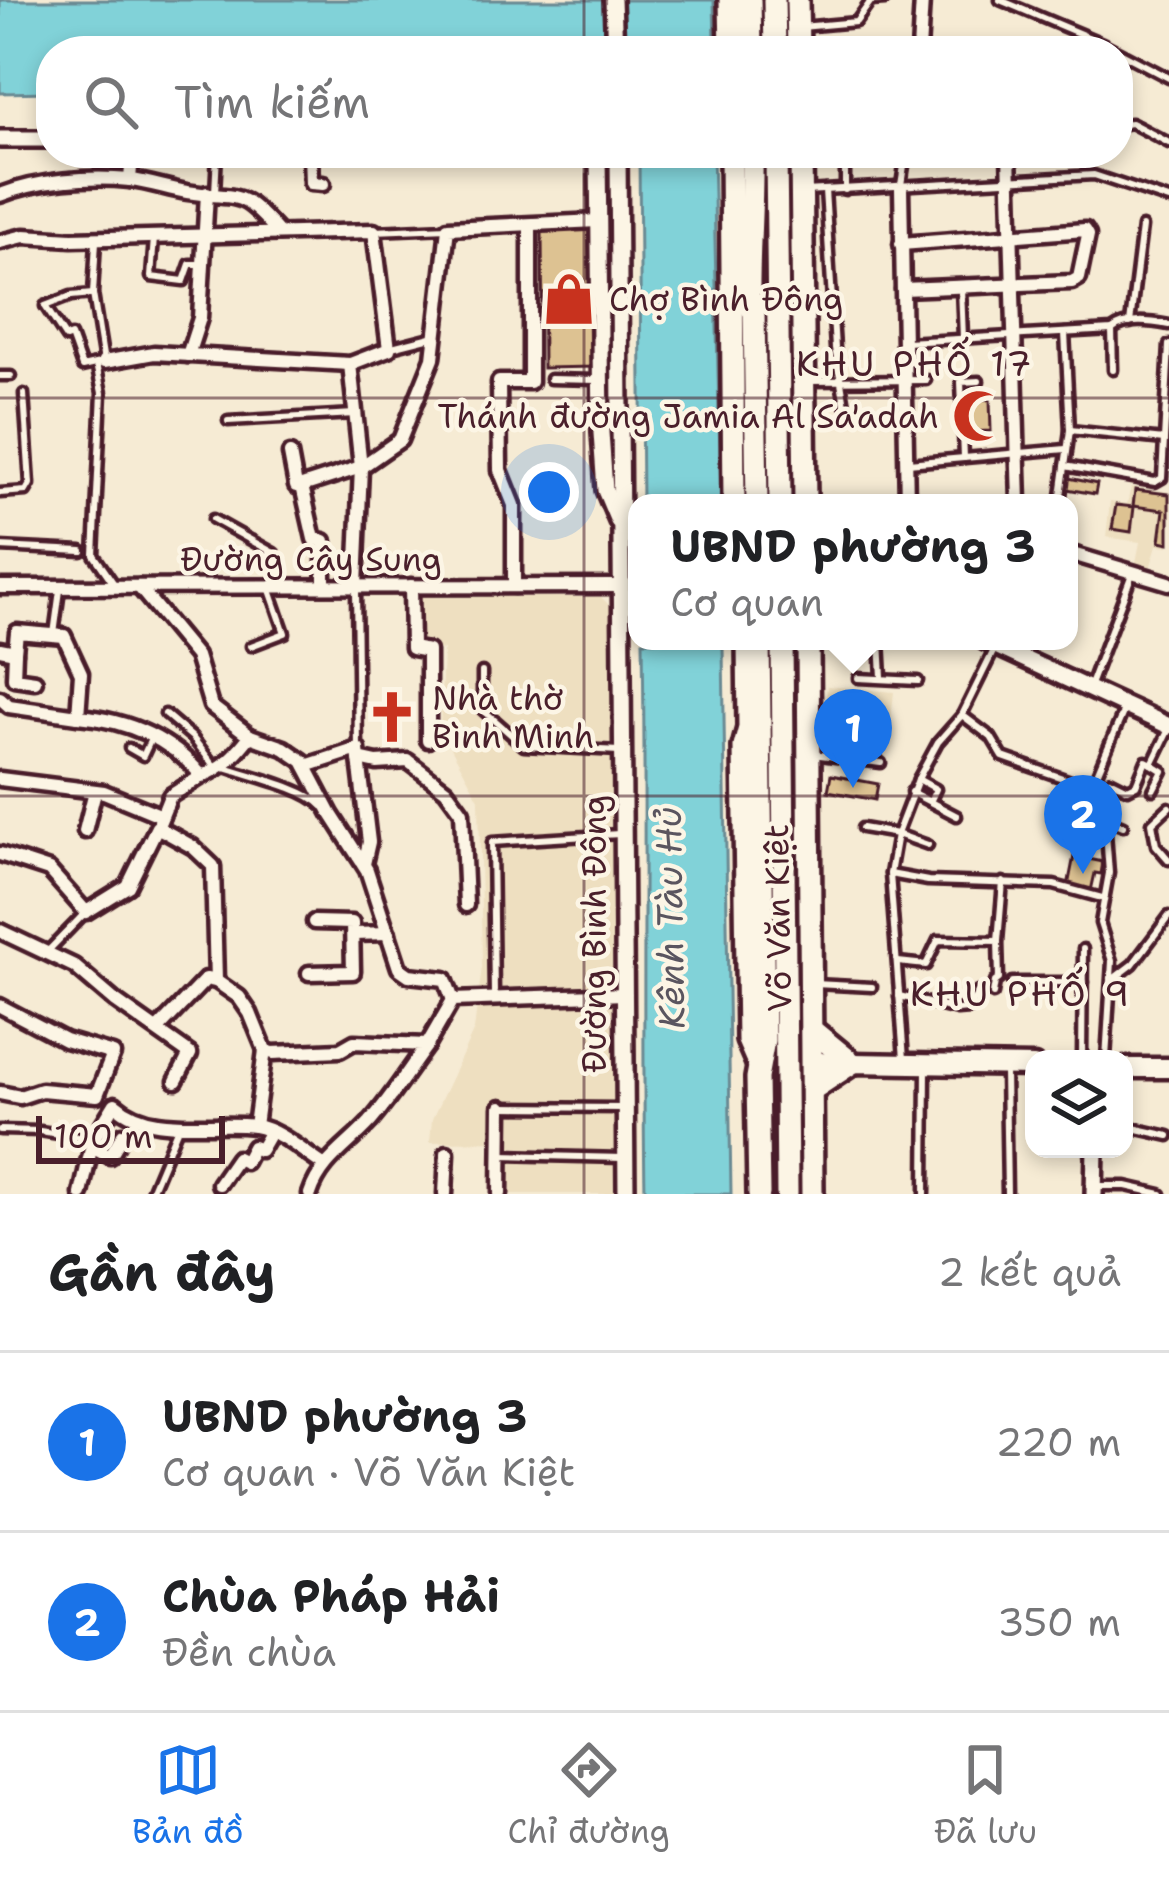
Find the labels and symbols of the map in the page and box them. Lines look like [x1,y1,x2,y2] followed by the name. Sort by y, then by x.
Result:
[540,270,598,328] shop icon: Chợ Bình Đông
[609,277,843,322] place label: Chợ Bình Đông
[796,336,1034,388] district label: KHU PHỐ 17
[950,387,1008,445] mosque icon: Thánh đường Jamia Al Sa'adah
[437,394,939,439] place label: Thánh đường Jamia Al Sa'adah
[519,462,579,522] your location
[180,537,442,582] street label: Đường Cây Sung
[432,676,594,759] place label: Nhà thờ Bình Minh
[363,688,421,746] church icon: Nhà thờ Bình Minh
[814,689,892,788] pin: 1
[1044,775,1122,874] pin: 2
[572,795,617,1073] street label: Đường Bình Đông
[644,807,696,1029] water label: Kênh Tàu Hủ
[754,824,802,1012] street label: Võ Văn Kiệt
[910,966,1132,1018] district label: KHU PHỐ 9
[36,1110,225,1163] scale bar

